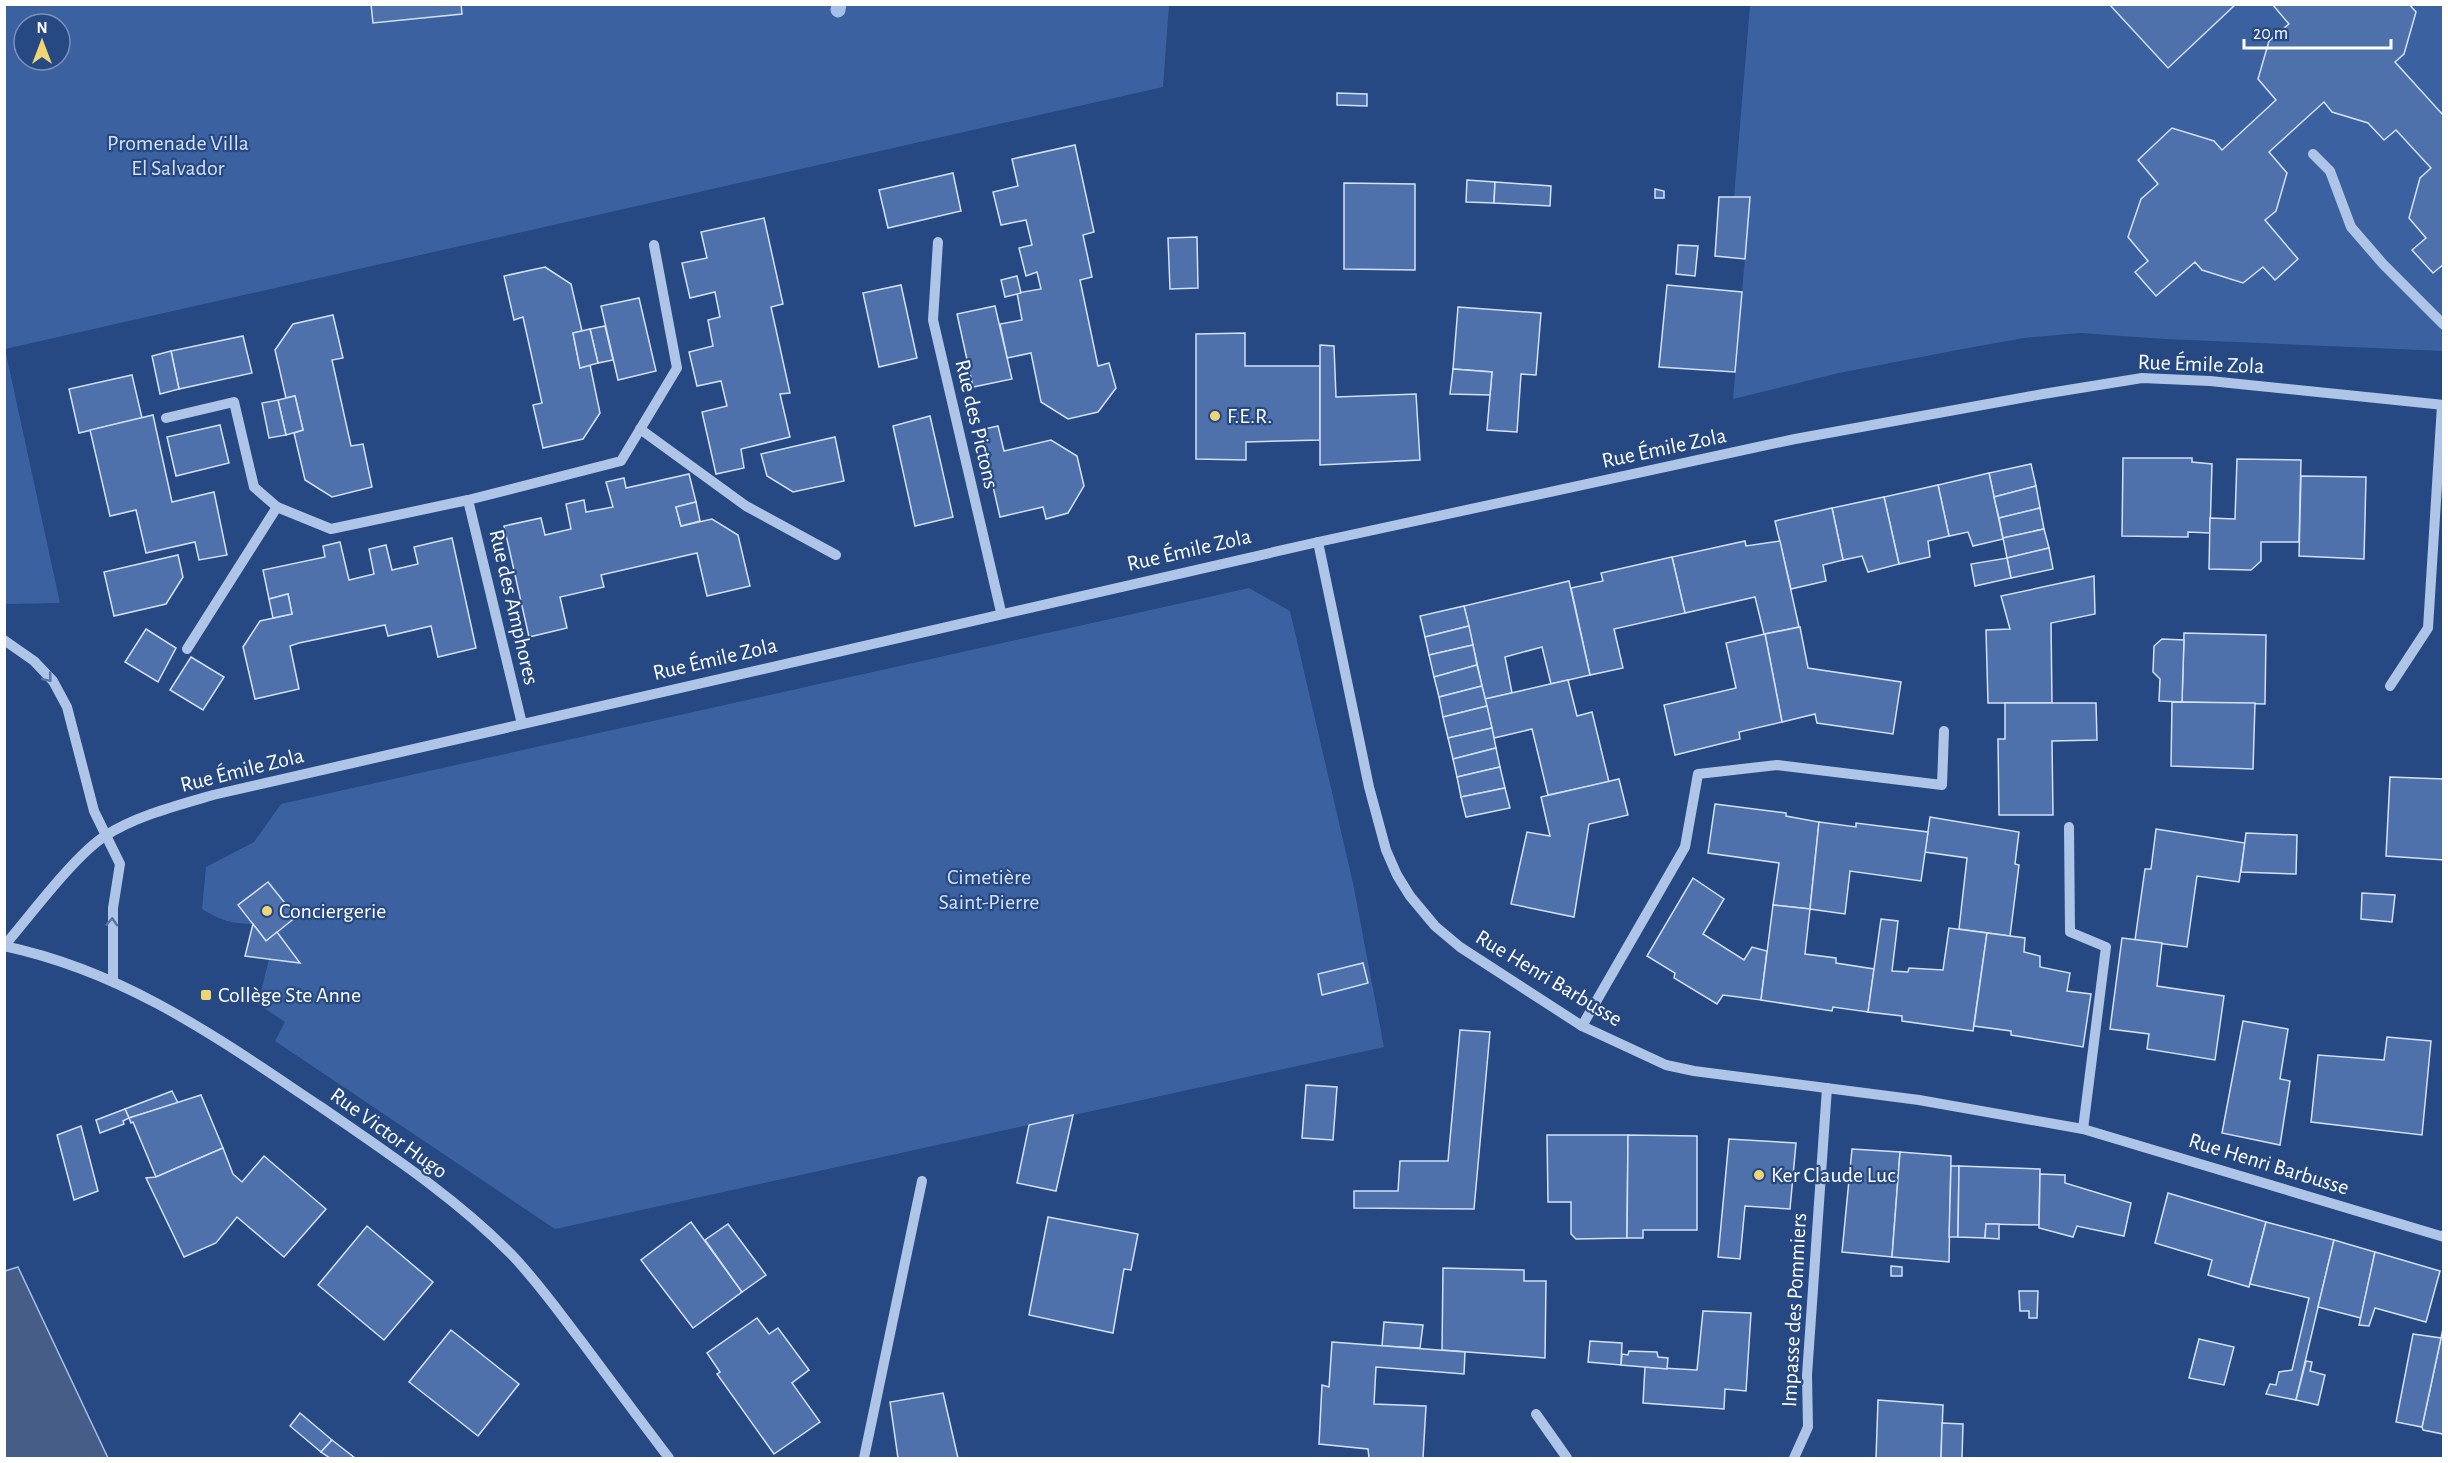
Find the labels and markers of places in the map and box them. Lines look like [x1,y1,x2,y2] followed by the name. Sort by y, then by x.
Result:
[1227,405,1272,427] place label: F.E.R.
[1208,409,1222,423] marker: F.E.R.
[279,900,386,922] place label: Conciergerie
[260,904,274,918] marker: Conciergerie
[218,984,361,1006] place label: Collège Ste Anne
[199,988,213,1002] marker: Collège Ste Anne
[1771,1164,1896,1186] place label: Ker Claude Luc
[1752,1168,1766,1182] marker: Ker Claude Luc

